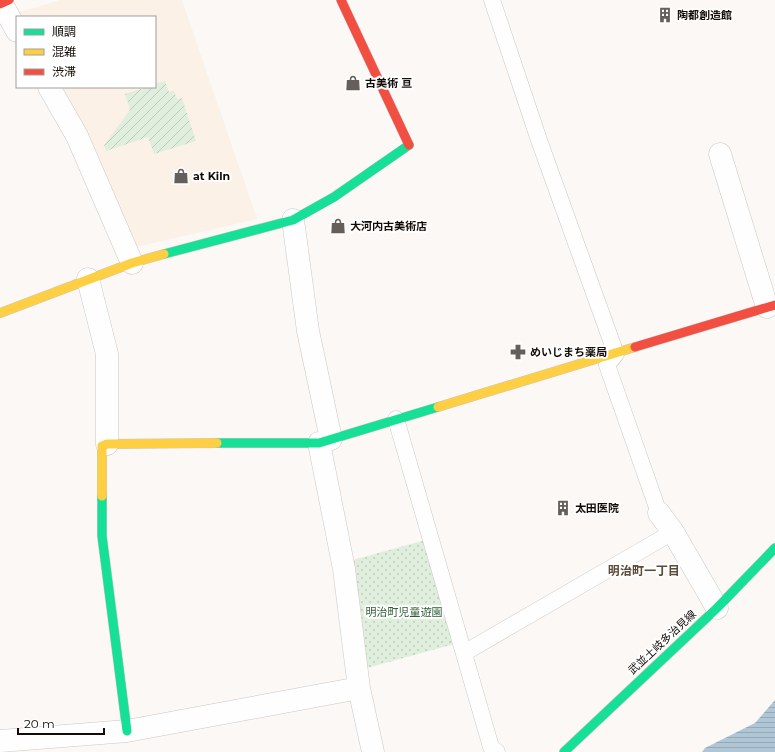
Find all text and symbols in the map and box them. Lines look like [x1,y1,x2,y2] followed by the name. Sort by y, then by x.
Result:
[656,6,674,24] building icon: 陶都創造館
[677,8,732,22] place label: 陶都創造館
[16,16,156,88] legend
[52,24,76,39] text: 順調
[52,44,76,59] text: 混雑
[52,64,76,79] text: 渋滞
[344,74,362,92] shop icon: 古美術 亘
[365,76,412,90] place label: 古美術 亘
[172,167,190,185] shop icon: at Kiln
[193,169,230,183] place label: at Kiln
[329,217,347,235] shop icon: 大河内古美術店
[350,219,427,233] place label: 大河内古美術店
[509,343,527,361] pharmacy icon: めいじまち薬局
[530,345,607,359] place label: めいじまち薬局
[554,499,572,517] building icon: 太田医院
[575,501,619,515] place label: 太田医院
[608,563,680,578] district label: 明治町一丁目
[366,605,443,619] park label: 明治町児童遊園
[625,607,699,677] street label: 武並土岐多治見線
[18,710,104,736] scale bar
[24,716,55,731] text: 20 m

